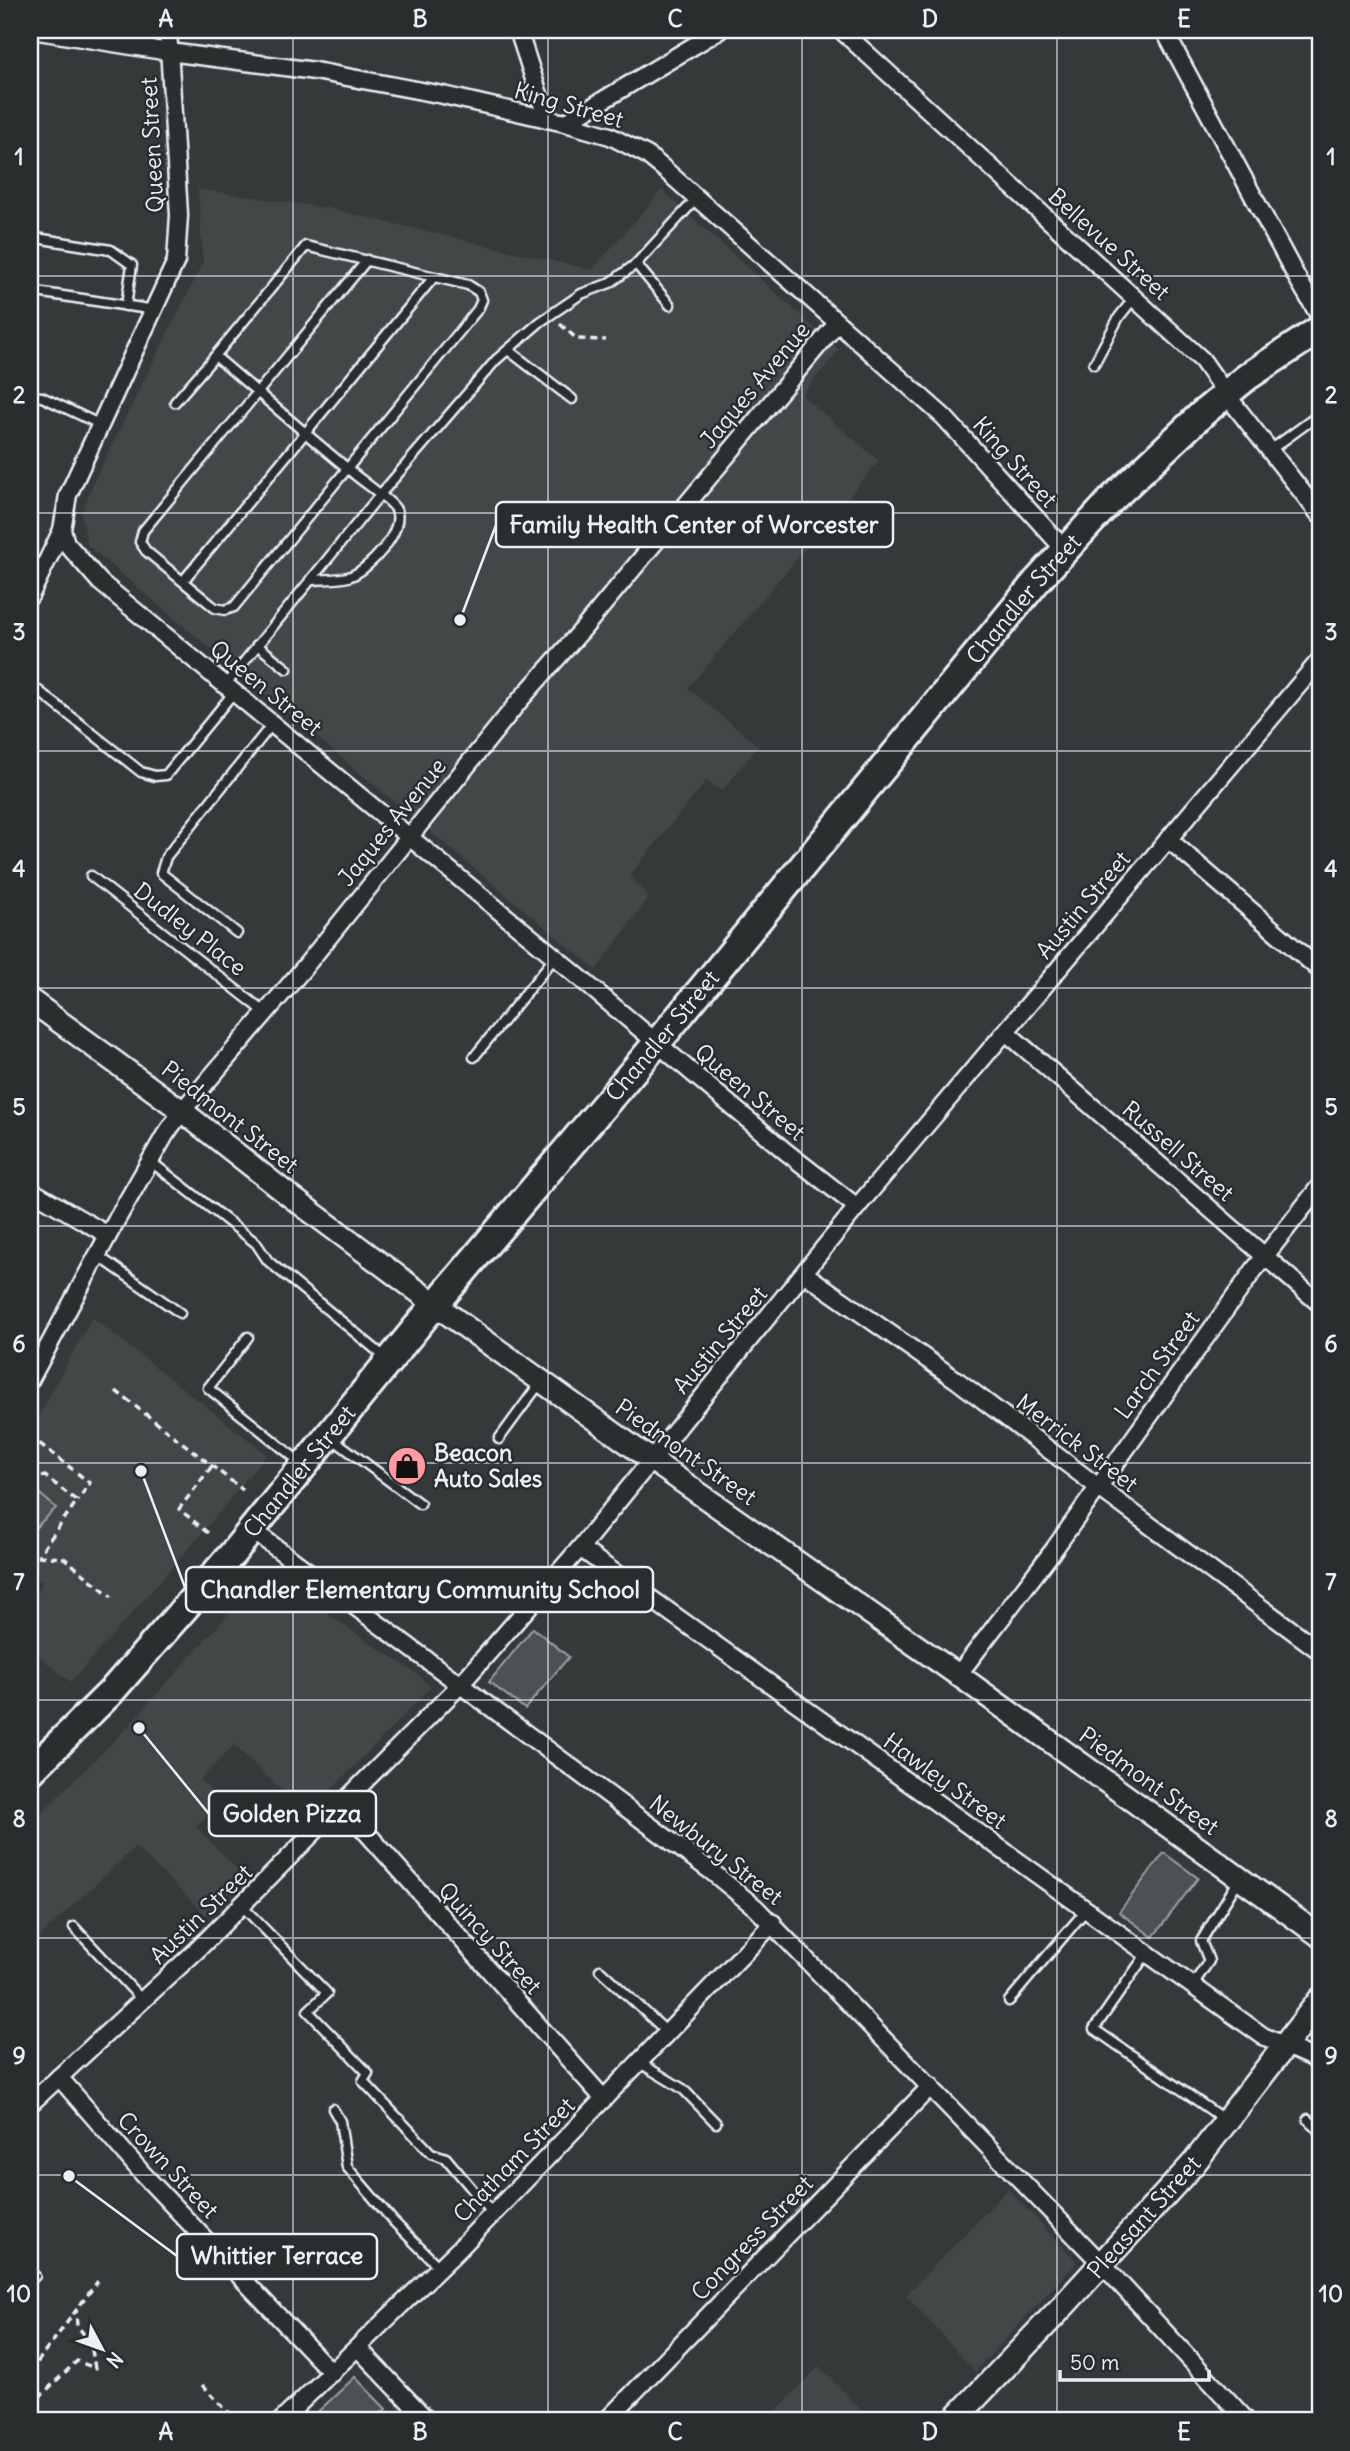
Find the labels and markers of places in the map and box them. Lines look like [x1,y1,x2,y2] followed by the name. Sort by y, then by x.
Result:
[496,502,893,547] callout: Family Health Center of Worcester
[434,1438,542,1493] place label: Beacon Auto Sales
[386,1445,428,1487] shop icon: Beacon Auto Sales
[186,1567,653,1612] callout: Chandler Elementary Community School
[209,1791,376,1836] callout: Golden Pizza
[177,2234,377,2279] callout: Whittier Terrace

